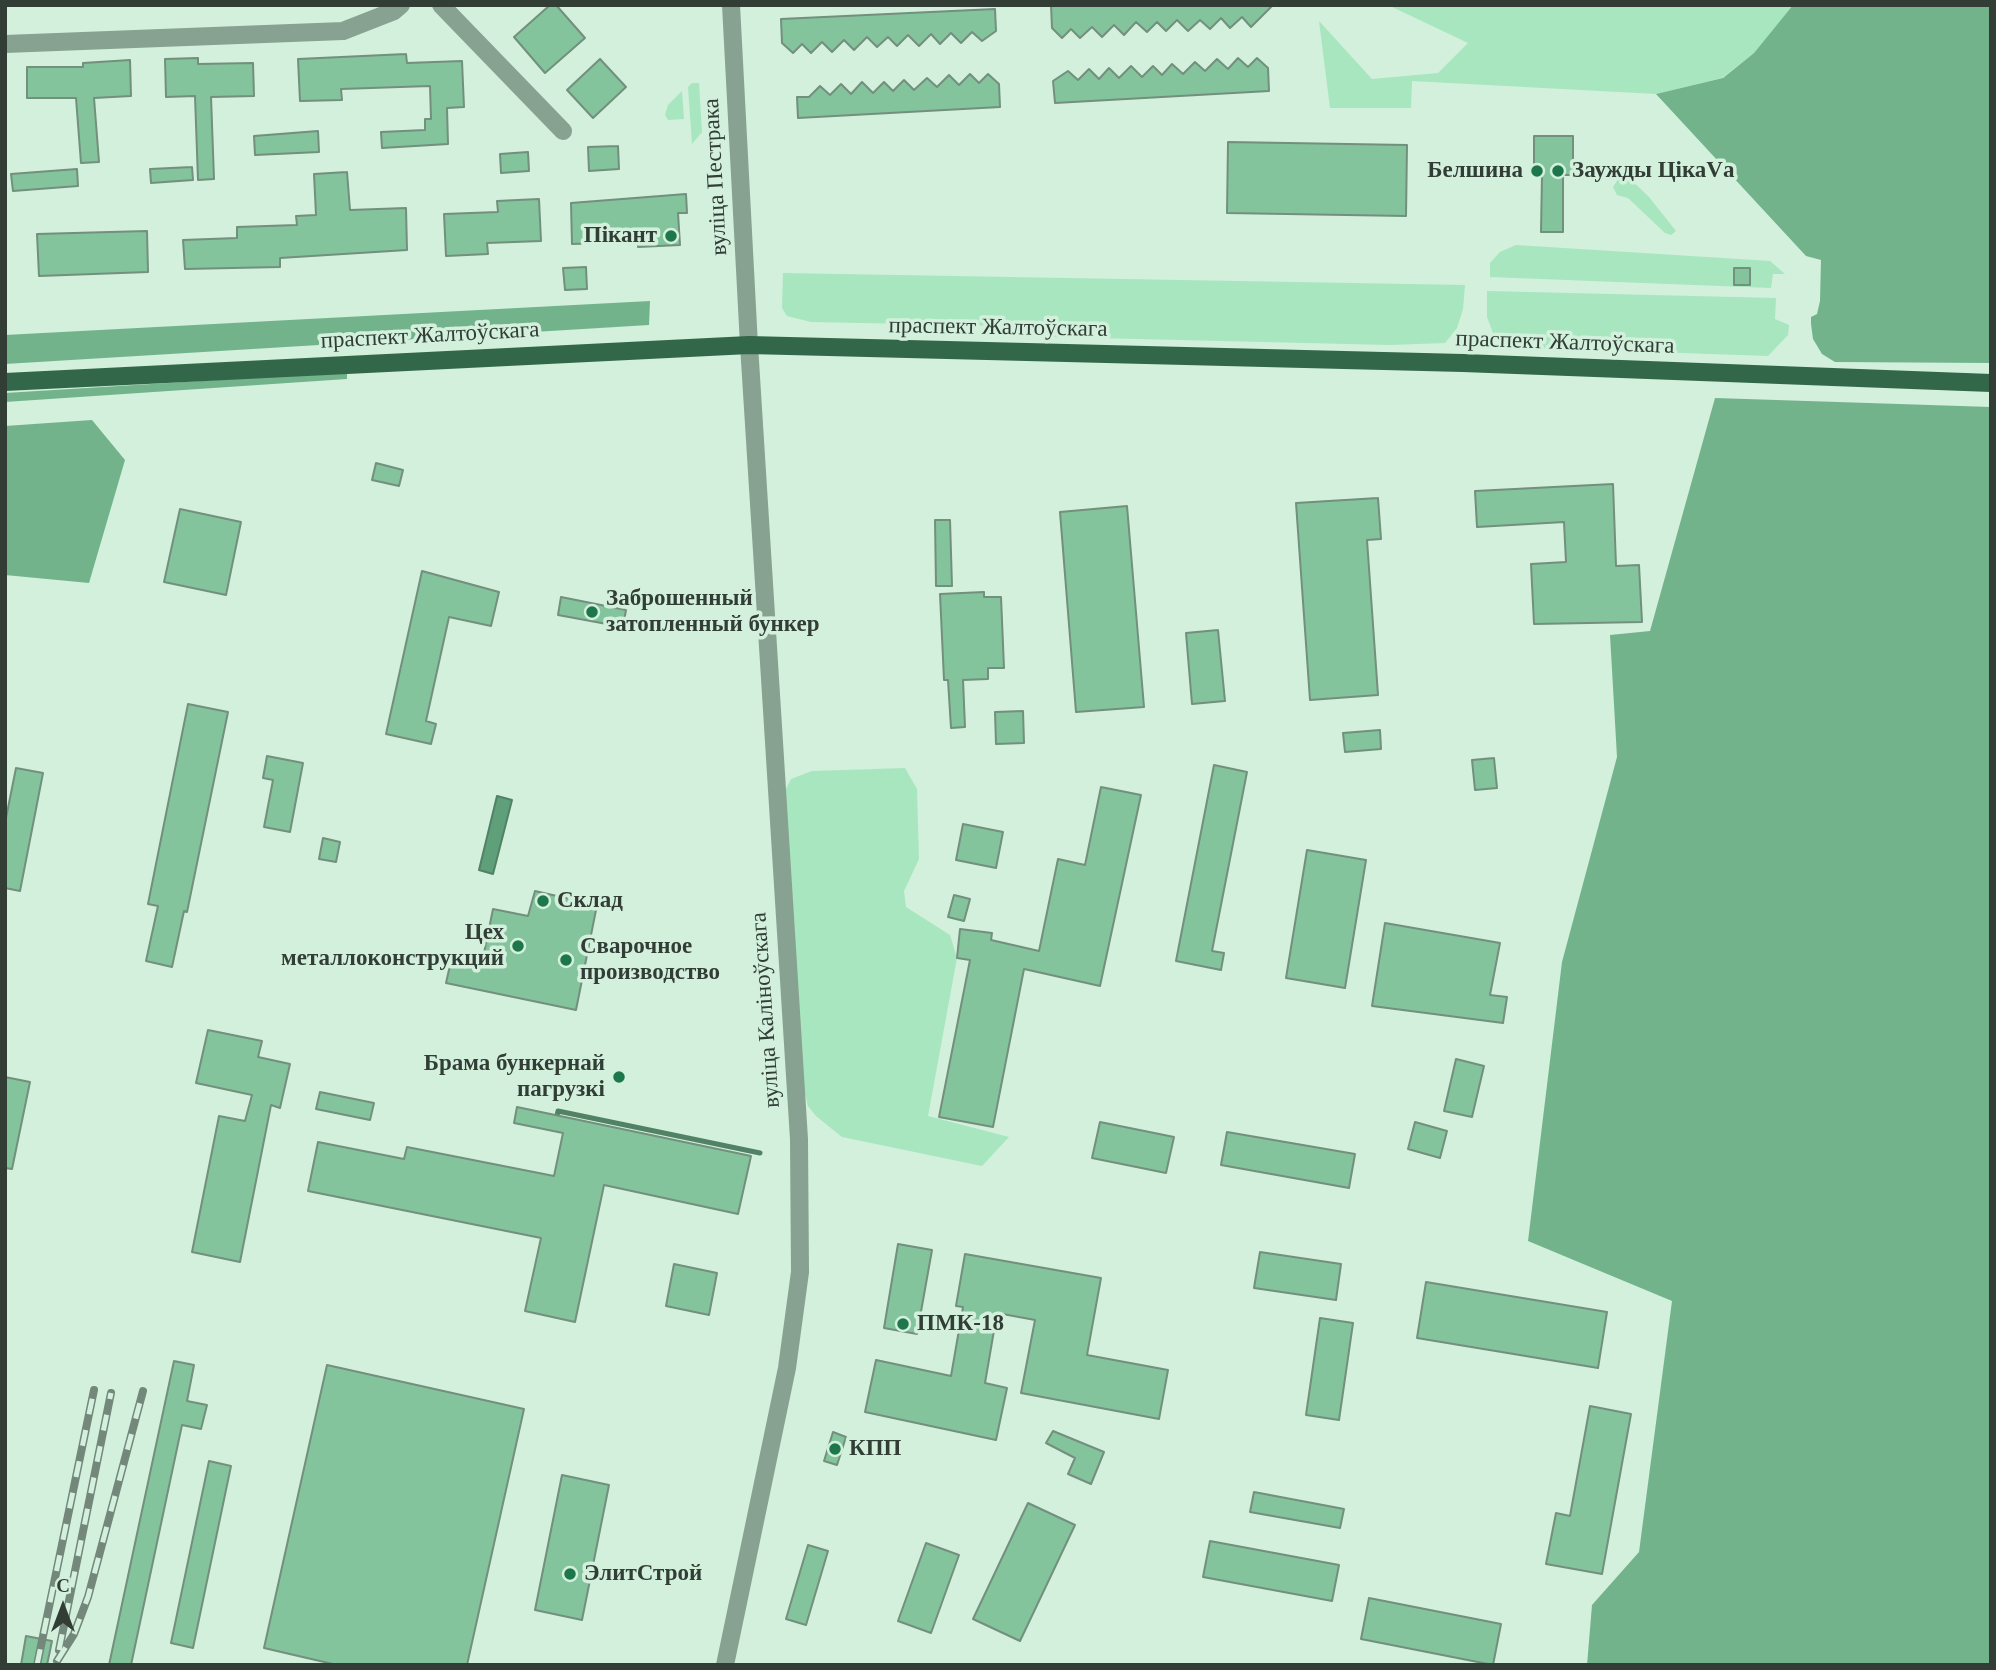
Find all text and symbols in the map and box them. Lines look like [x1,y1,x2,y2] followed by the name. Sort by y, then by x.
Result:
[698,98,734,256] street label: вуліца Пестрака
[1427,157,1523,185] place label: Белшина
[1572,157,1734,185] place label: Заужды ЦікаVа
[1529,163,1545,179] marker: Белшина
[1550,163,1566,179] marker: Заужды ЦікаVа
[584,222,657,250] place label: Пікант
[663,228,679,244] marker: Пікант
[888,312,1108,344] street label: праспект Жалтоўскага
[320,316,540,356] street label: праспект Жалтоўскага
[1455,325,1675,361] street label: праспект Жалтоўскага
[606,585,820,639] place label: Заброшенный затопленный бункер
[584,604,600,620] marker: Заброшенный затопленный бункер
[557,887,623,915] place label: Склад
[535,893,551,909] marker: Склад
[745,911,787,1109] street label: вуліца Каліноўскага
[281,919,504,973] place label: Цех металлоконструкций
[580,933,720,987] place label: Сварочное производство
[510,938,526,954] marker: Цех металлоконструкций
[558,952,574,968] marker: Сварочное производство
[424,1050,605,1104] place label: Брама бункернай пагрузкі
[611,1069,627,1085] marker: Брама бункернай пагрузкі
[917,1310,1004,1338] place label: ПМК-18
[895,1316,911,1332] marker: ПМК-18
[849,1435,901,1463] place label: КПП
[827,1441,843,1457] marker: КПП
[584,1560,702,1588] place label: ЭлитСтрой
[562,1566,578,1582] marker: ЭлитСтрой
[28,1572,98,1642] north arrow
[56,1575,70,1596] text: С

